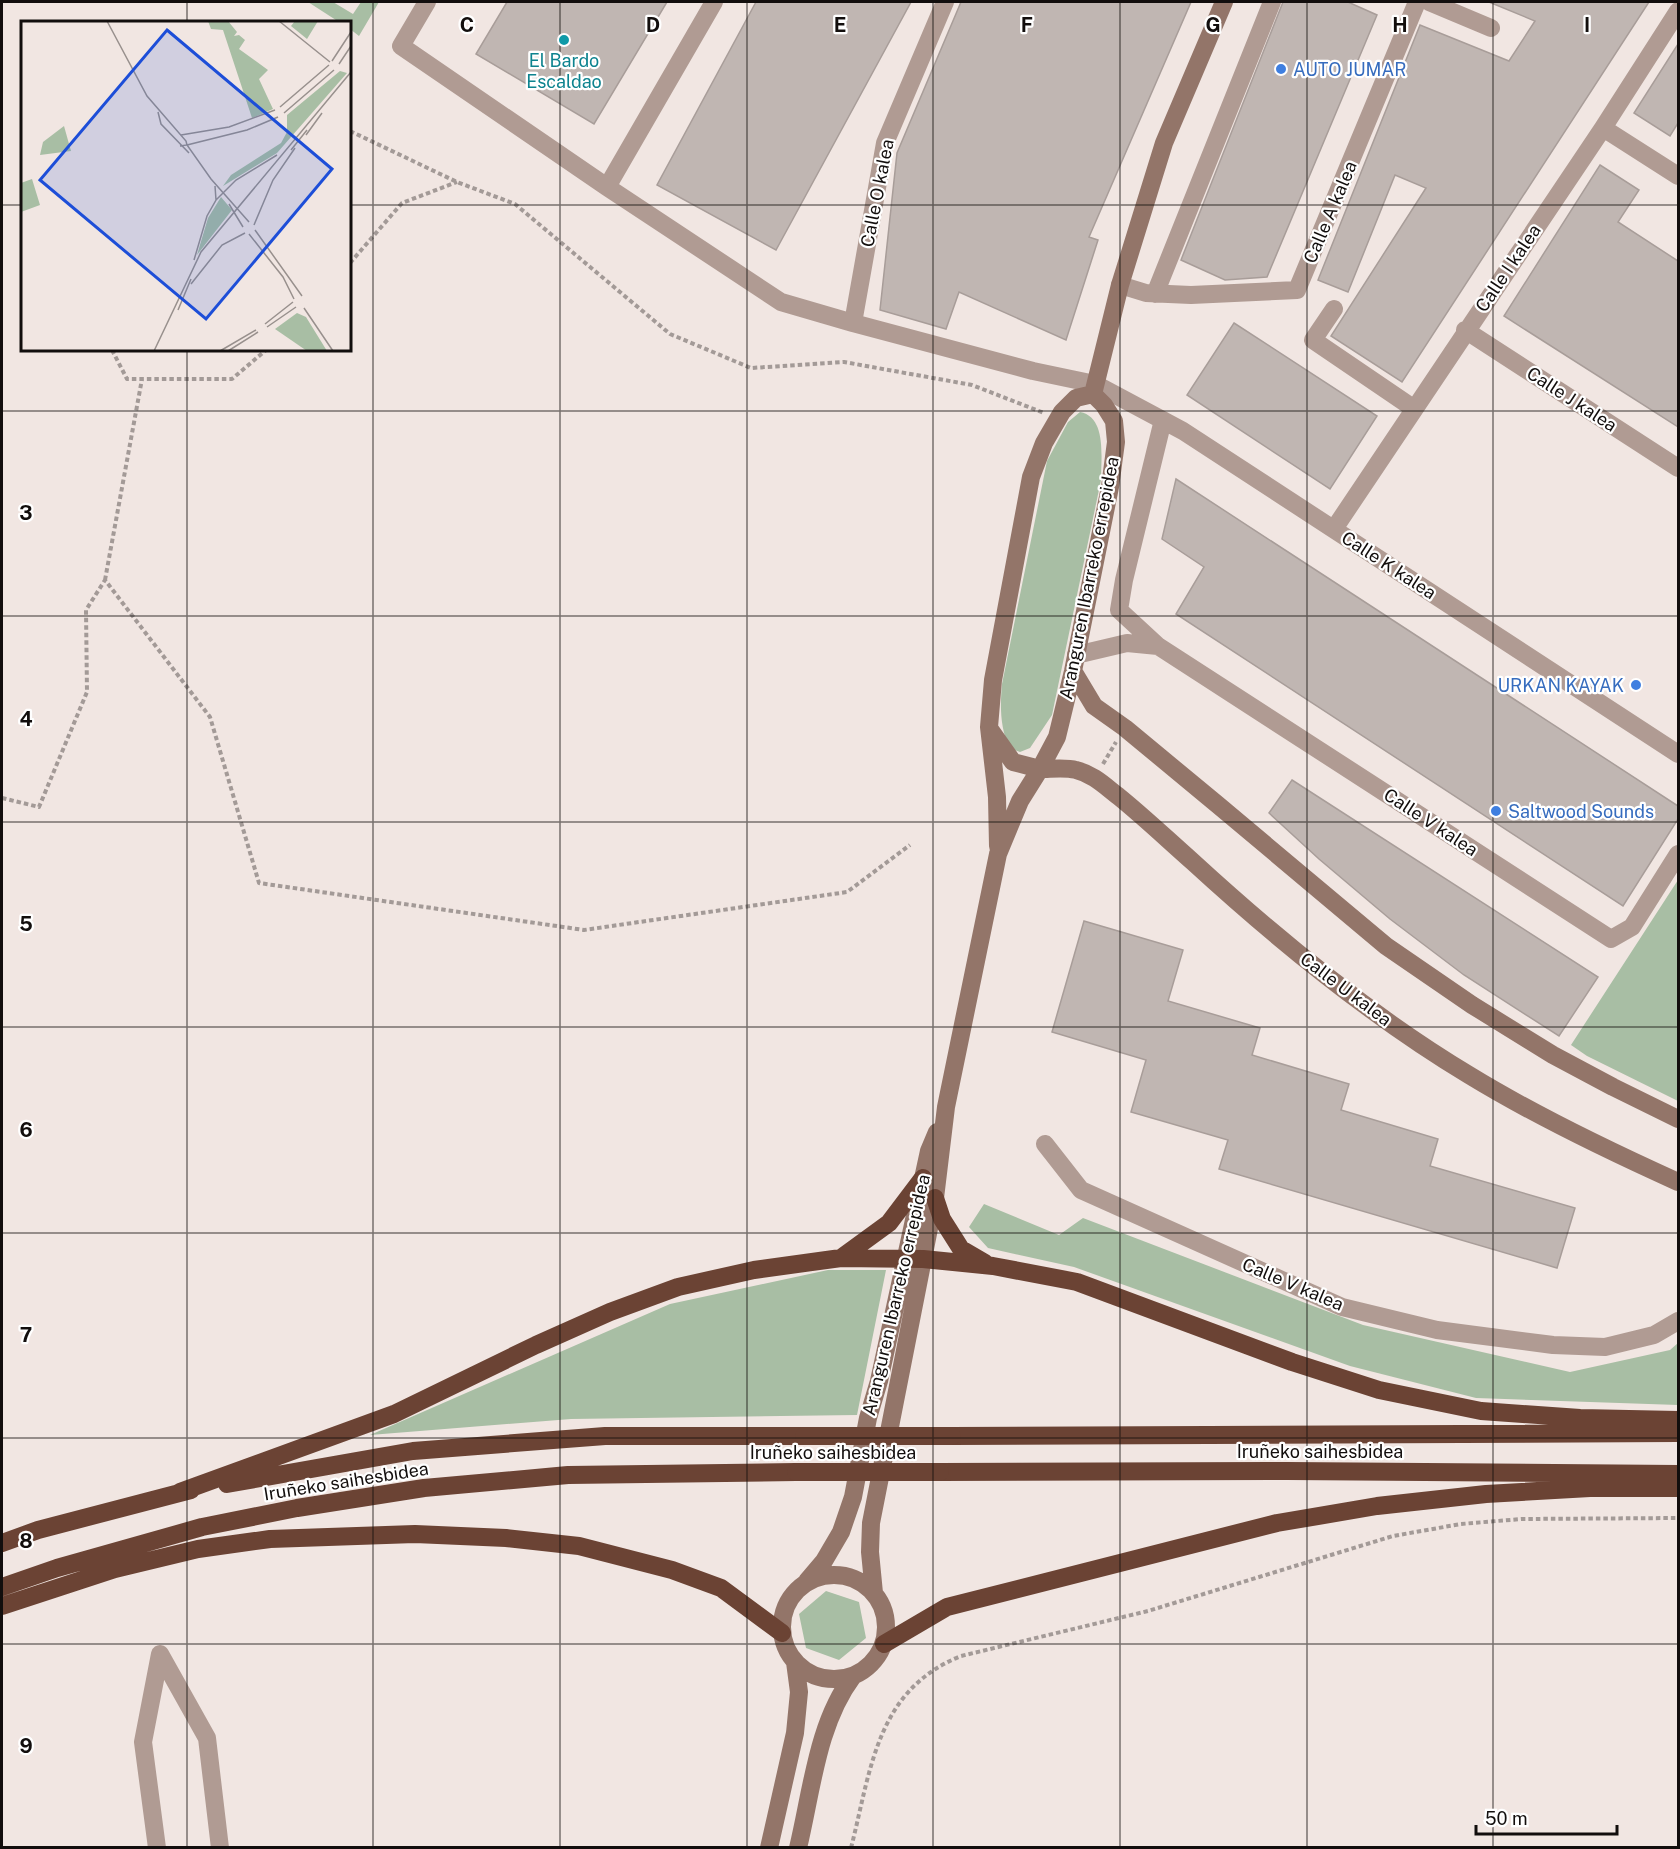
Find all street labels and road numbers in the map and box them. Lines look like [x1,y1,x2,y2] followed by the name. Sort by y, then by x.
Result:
[856,137,898,249] street label: Calle O kalea
[1299,158,1361,266] street label: Calle A kalea
[1471,220,1545,316] street label: Calle I kalea
[1523,362,1621,436] street label: Calle J kalea
[1055,455,1123,701] street label: Aranguren Ibarreko errepidea
[1338,527,1440,603] street label: Calle K kalea
[1380,784,1482,860] street label: Calle V kalea
[1296,948,1396,1030] street label: Calle U kalea
[858,1172,934,1418] street label: Aranguren Ibarreko errepidea
[1239,1253,1347,1315] street label: Calle V kalea
[1237,1441,1403,1462] street label: Iruñeko saihesbidea
[750,1442,916,1463] street label: Iruñeko saihesbidea
[262,1458,430,1504] street label: Iruñeko saihesbidea

